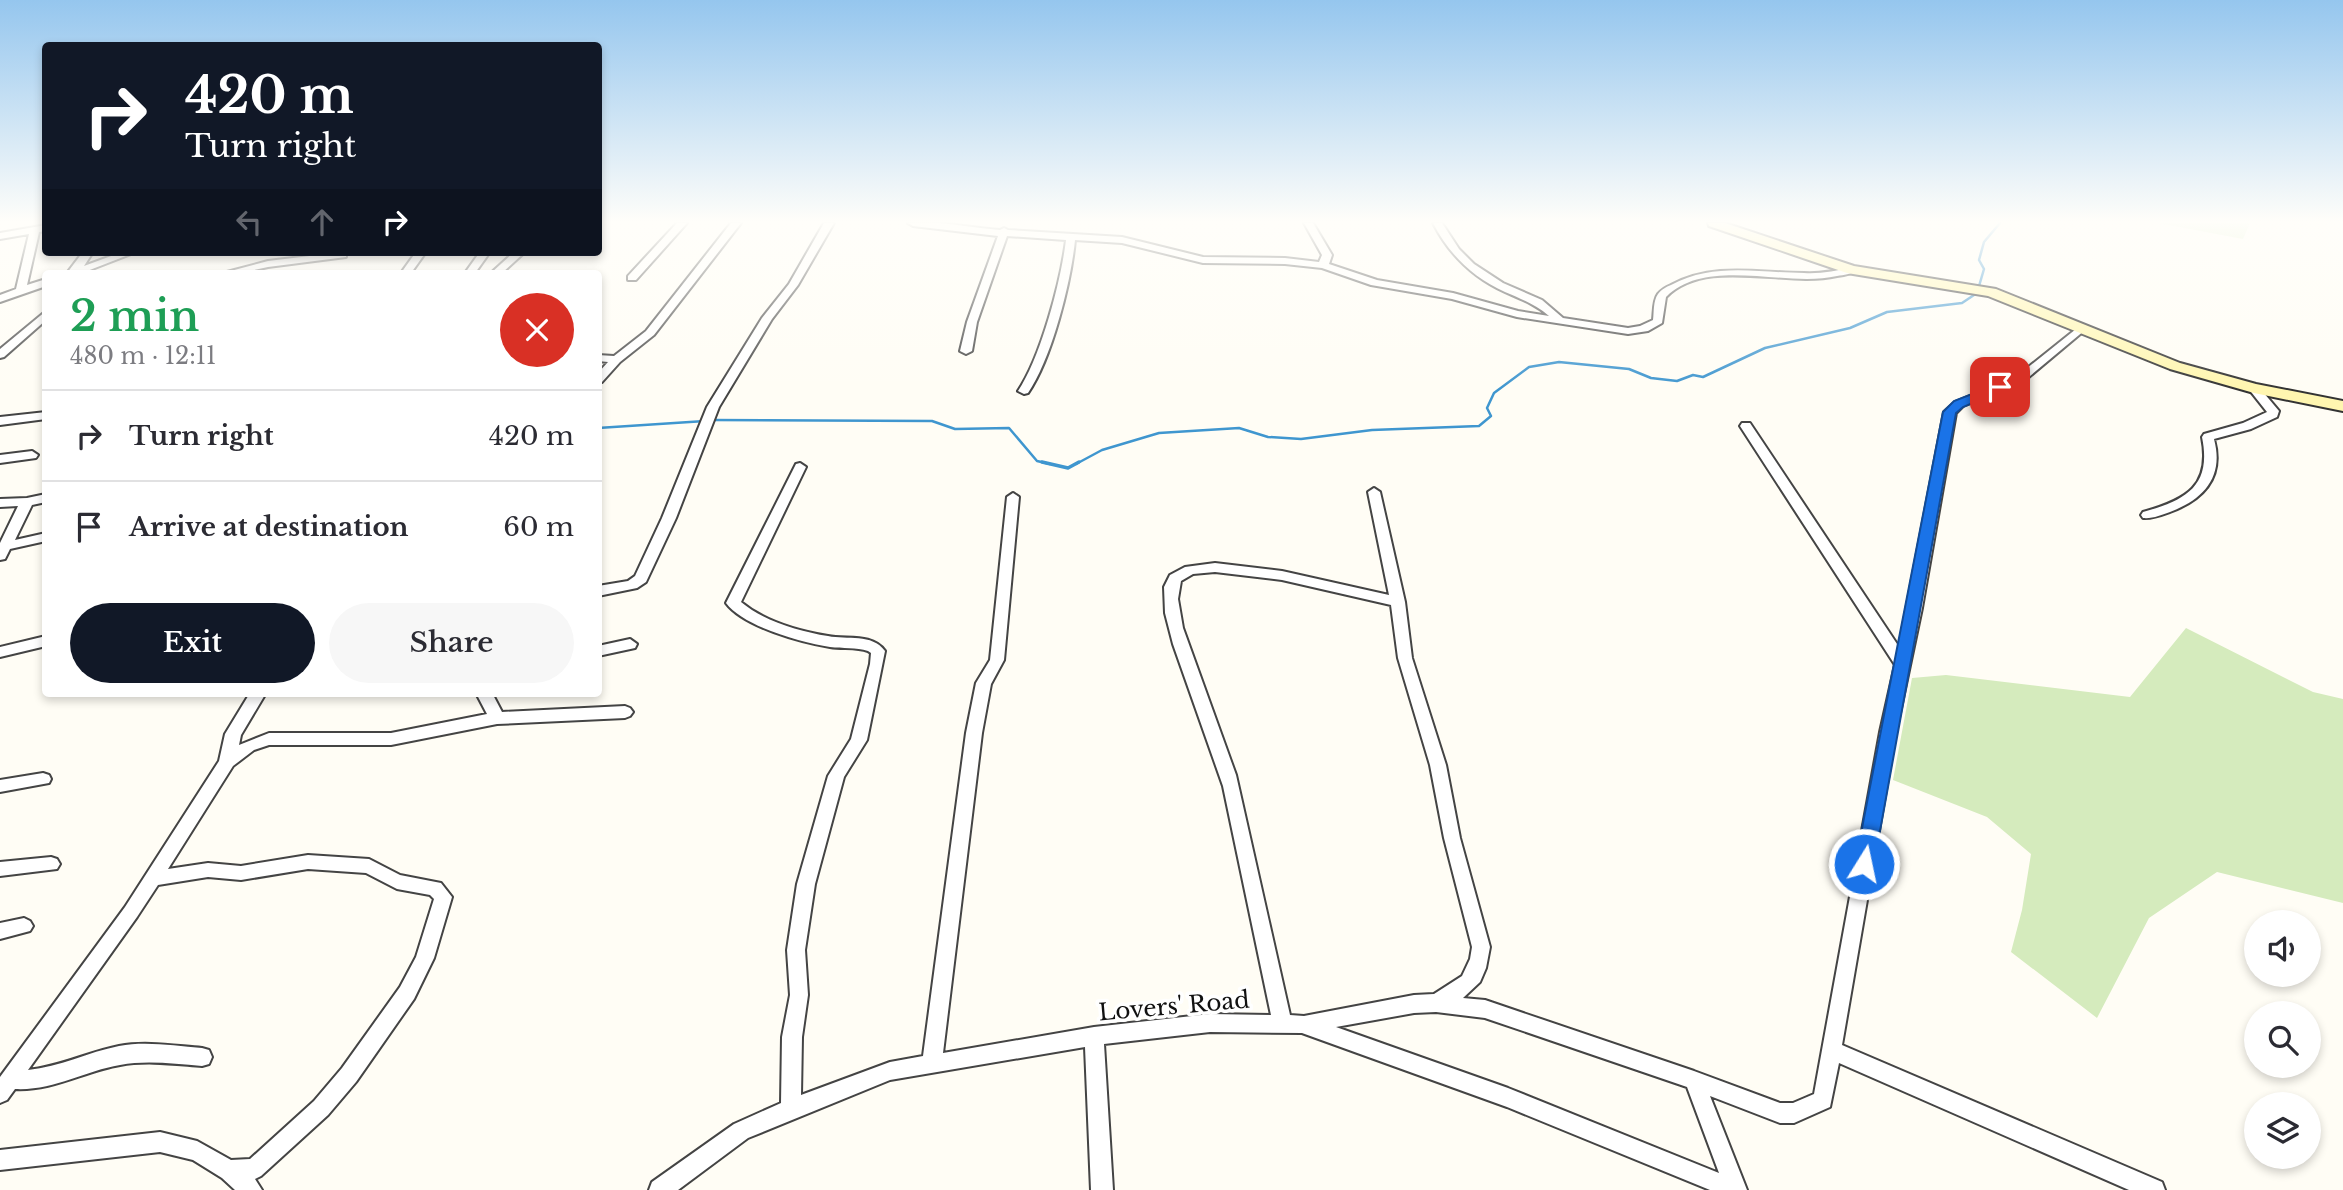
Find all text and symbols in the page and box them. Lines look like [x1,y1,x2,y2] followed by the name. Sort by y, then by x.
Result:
[185,65,354,126] text: 420 m
[70,70,161,161] icon: right
[185,126,356,166] text: Turn right
[230,203,268,241] icon: left
[303,203,341,241] icon: ahead
[376,203,414,241] icon: right
[70,290,199,342] text: 2 min
[500,293,574,367] button: close
[70,342,216,370] text: 480 m · 12:11
[1970,357,2030,417] pin
[1981,368,2019,406] icon: arrive
[70,417,108,455] icon: right
[129,420,274,452] text: Turn right
[489,420,574,452] text: 420 m
[70,508,108,546] icon: arrive
[129,511,409,543] text: Arrive at destination
[503,511,574,543] text: 60 m
[70,603,315,683] button: Exit
[329,603,574,683] button: Share
[1827,827,1901,901] position arrow
[2244,910,2321,1169] map controls
[2244,910,2321,987] button: sound
[1097,985,1251,1027] street label: Lovers' Road
[2244,1001,2321,1078] button: search
[2244,1092,2321,1169] button: layers

